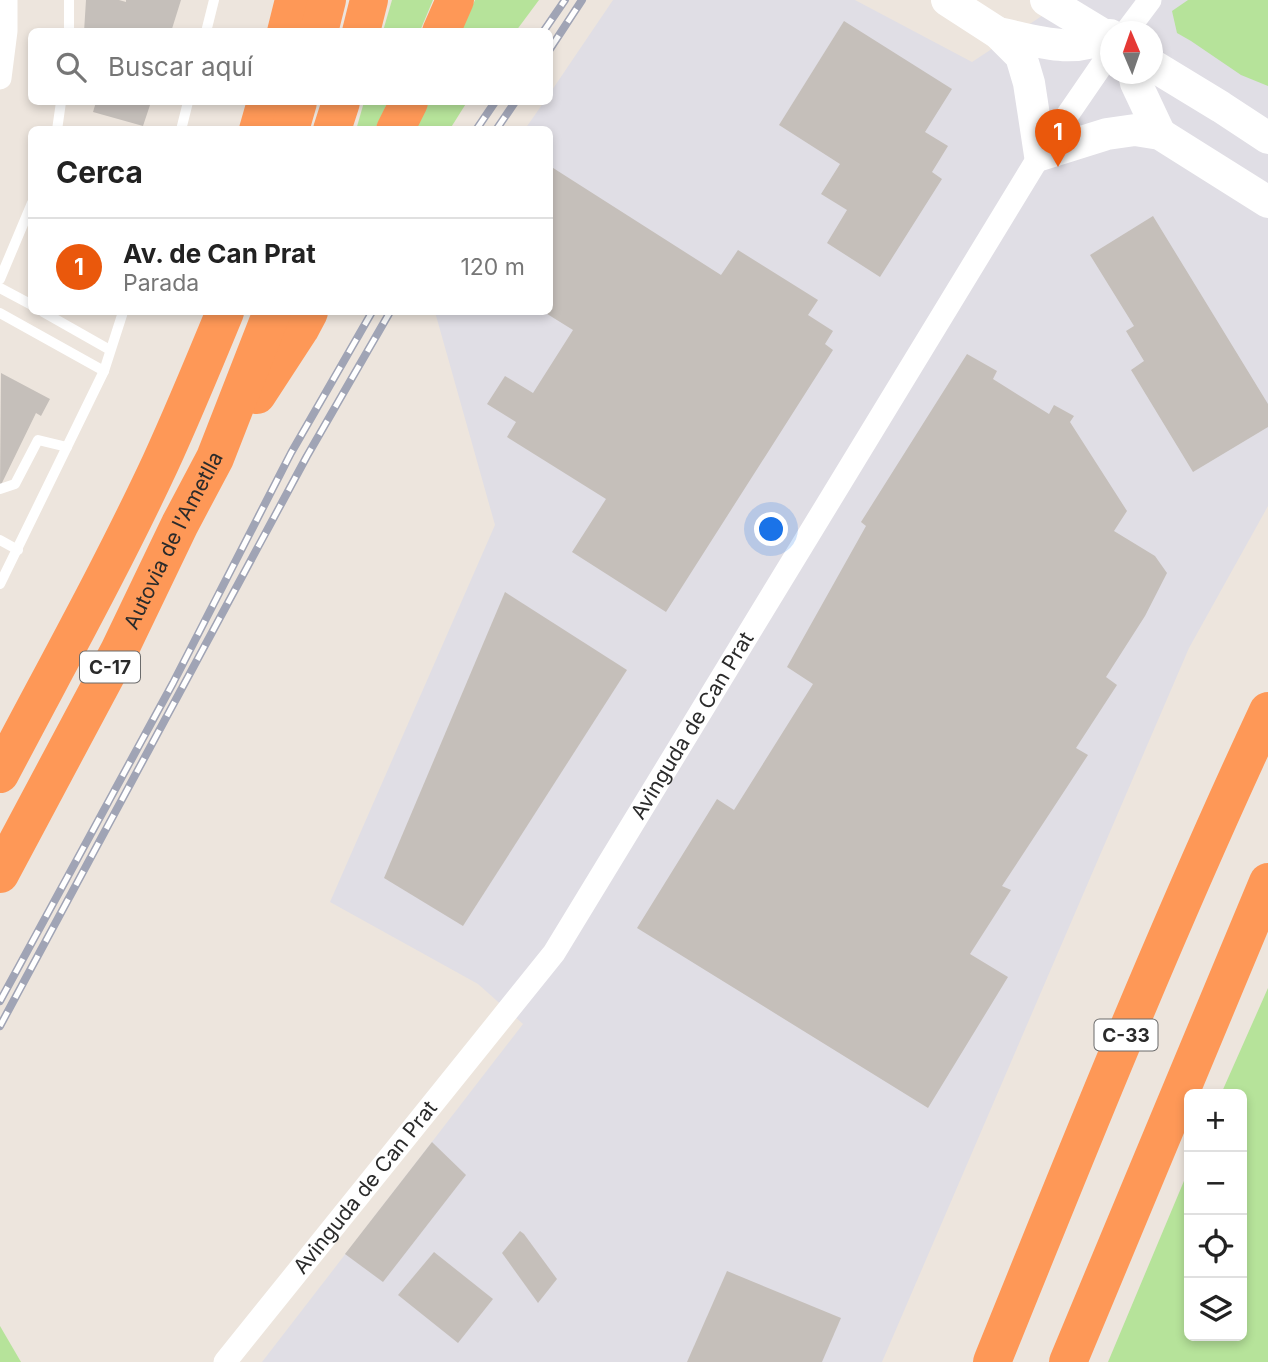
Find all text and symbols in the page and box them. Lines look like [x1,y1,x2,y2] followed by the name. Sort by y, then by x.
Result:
[1100,21,1163,84] north arrow
[28,28,553,105] search box
[52,48,90,86] icon: search
[108,51,253,82] text: Buscar aquí
[1035,109,1081,167] pin: 1
[56,154,143,190] text: Cerca
[123,238,316,269] text: Av. de Can Prat
[74,253,84,281] text: 1
[460,253,525,281] text: 120 m
[123,269,199,297] text: Parada
[118,447,228,633] street label: Autovia de l'Ametlla
[754,512,788,546] your location
[625,627,759,824] street label: Avinguda de Can Prat
[80,652,140,682] road number: C-17
[1094,1020,1158,1050] road number: C-33
[1184,1089,1247,1341] map controls
[1184,1089,1247,1152] button: +
[288,1096,442,1279] street label: Avinguda de Can Prat
[1184,1152,1247,1215] button: −
[1184,1215,1247,1278] button: locate
[1184,1278,1247,1341] button: layers

